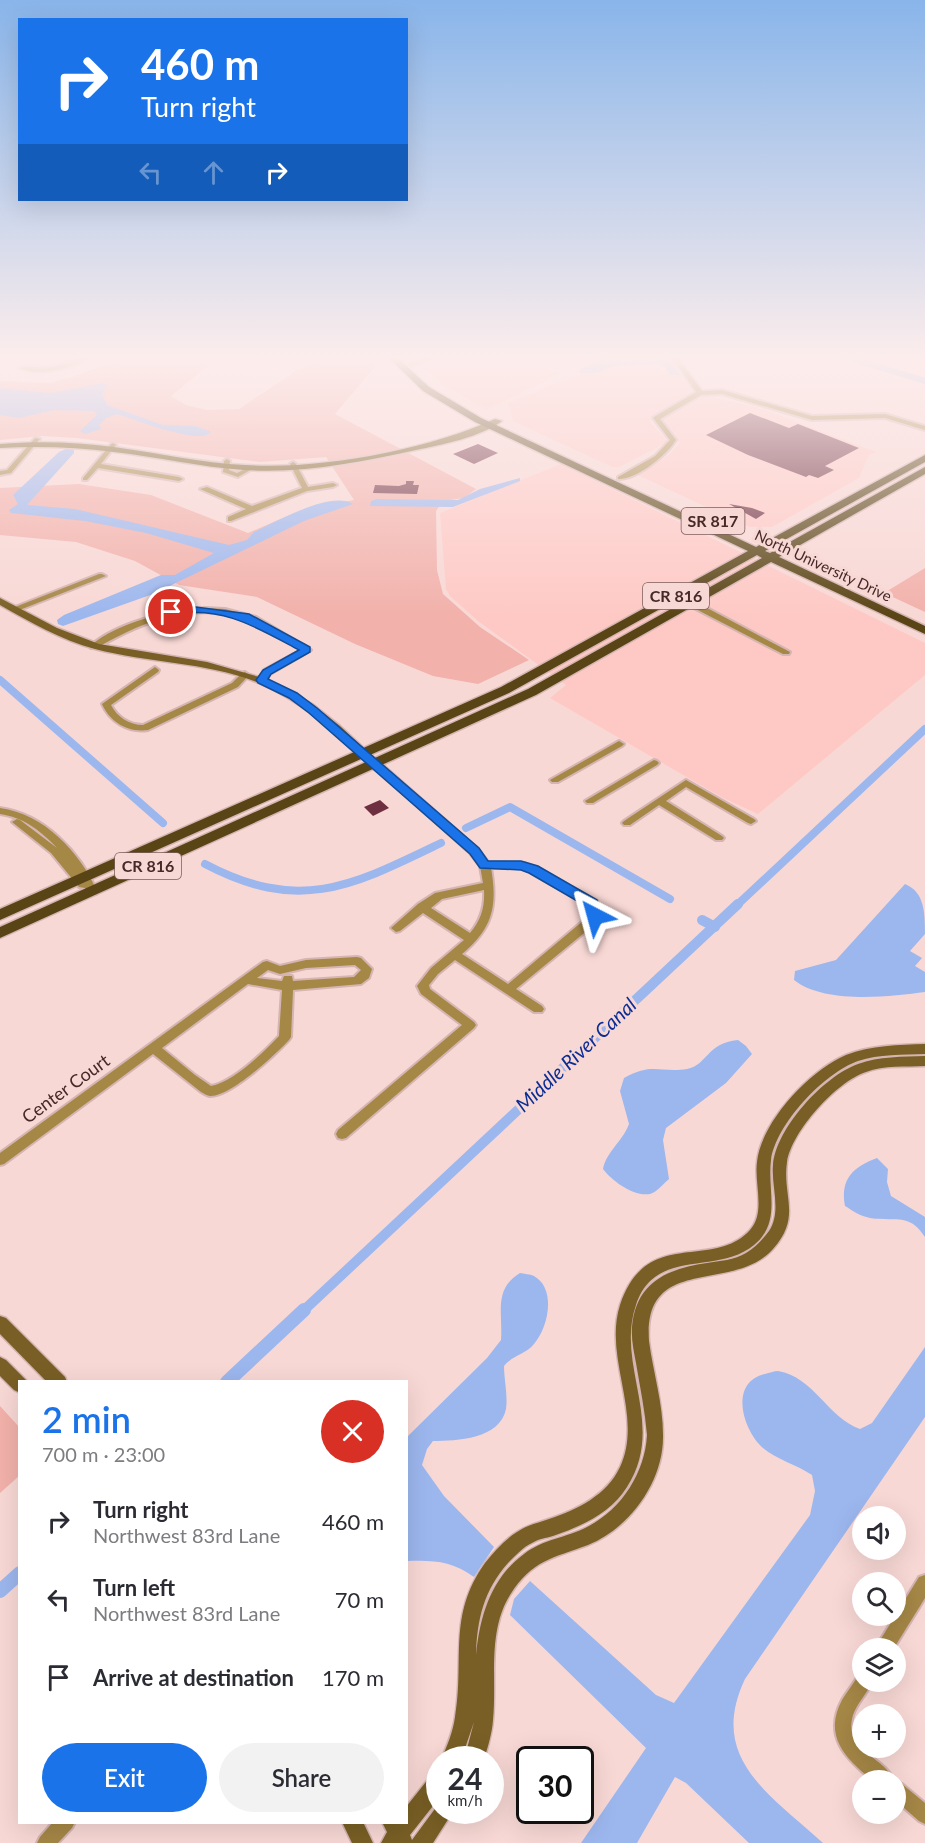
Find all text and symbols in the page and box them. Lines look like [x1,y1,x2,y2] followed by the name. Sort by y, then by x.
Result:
[141,39,259,89] text: 460 m
[42,42,120,120] icon: right
[141,90,256,123] text: Turn right
[134,156,167,189] icon: left
[197,156,230,189] icon: ahead
[260,156,293,189] icon: right
[682,508,744,534] road number: SR 817
[752,525,895,605] street label: North University Drive
[643,583,709,609] road number: CR 816
[145,586,196,637] pin
[154,595,187,628] icon: arrive
[115,853,181,879] road number: CR 816
[563,884,627,948] position arrow
[510,992,641,1116] water label: Middle River Canal
[17,1049,114,1127] street label: Center Court
[42,1397,131,1441] text: 2 min
[321,1400,384,1463] button: close
[42,1442,165,1466] text: 700 m · 23:00
[93,1496,188,1523] text: Turn right
[42,1505,75,1538] icon: right
[852,1506,906,1824] map controls
[852,1506,906,1560] button: sound
[322,1508,384,1535] text: 460 m
[93,1523,280,1547] text: Northwest 83rd Lane
[852,1572,906,1626] button: search
[93,1574,175,1601] text: Turn left
[42,1583,75,1616] icon: left
[335,1586,384,1613] text: 70 m
[93,1601,280,1625] text: Northwest 83rd Lane
[852,1638,906,1692] button: layers
[42,1661,75,1694] icon: arrive
[93,1664,294,1691] text: Arrive at destination
[322,1664,384,1691] text: 170 m
[852,1704,906,1758] button: +
[42,1743,207,1812] button: Exit
[219,1743,384,1812] button: Share
[516,1746,594,1824] speed limit sign: 30
[448,1760,482,1796] text: 24
[852,1770,906,1824] button: −
[447,1791,483,1809] text: km/h

